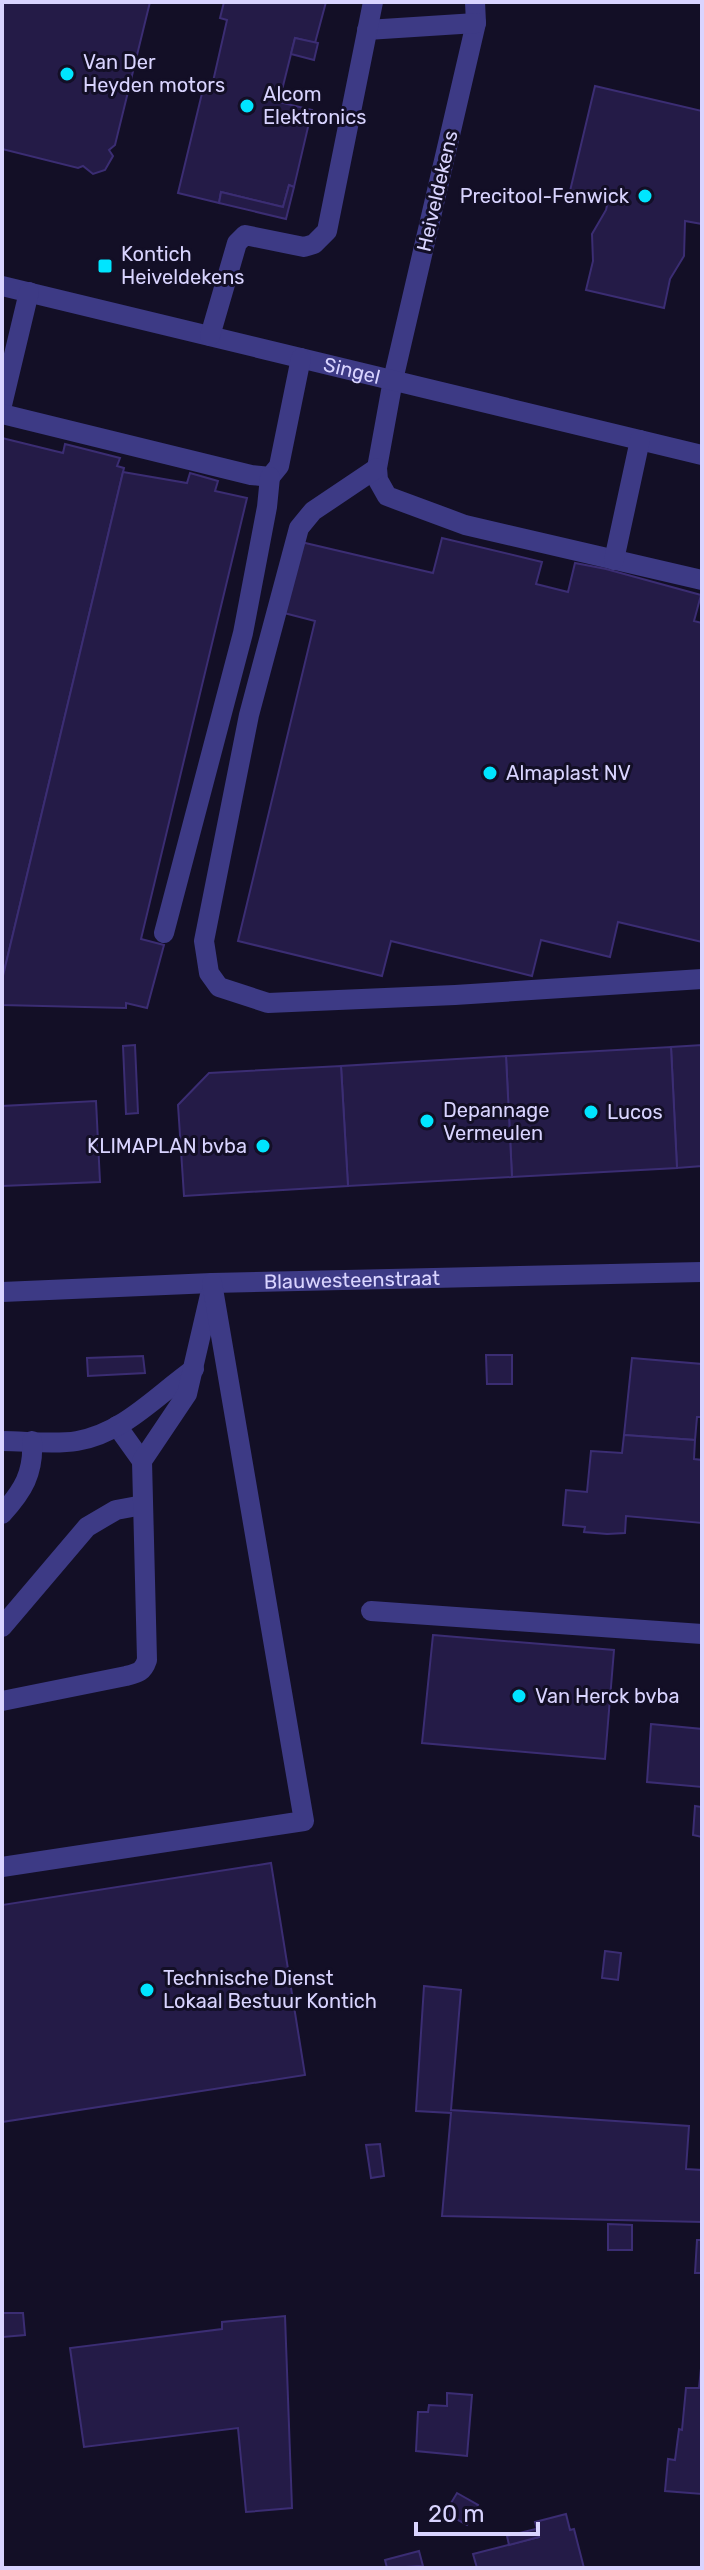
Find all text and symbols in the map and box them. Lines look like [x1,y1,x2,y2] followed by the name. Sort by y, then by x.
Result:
[83,50,225,97] place label: Van Der Heyden motors
[58,65,76,83] marker: Van Der Heyden motors
[263,82,366,129] place label: Alcom Elektronics
[238,97,256,115] marker: Alcom Elektronics
[411,128,463,254] street label: Heiveldekens
[460,184,630,208] place label: Precitool-Fenwick
[636,187,654,205] marker: Precitool-Fenwick
[121,242,245,289] place label: Kontich Heiveldekens
[96,257,114,275] marker: Kontich Heiveldekens
[321,352,383,389] street label: Singel
[506,761,631,785] place label: Almaplast NV
[481,764,499,782] marker: Almaplast NV
[443,1098,549,1145] place label: Depannage Vermeulen
[607,1100,663,1124] place label: Lucos
[582,1103,600,1121] marker: Lucos
[418,1112,436,1130] marker: Depannage Vermeulen
[87,1134,247,1158] place label: KLIMAPLAN bvba
[254,1137,272,1155] marker: KLIMAPLAN bvba
[263,1266,440,1294] street label: Blauwesteenstraat
[535,1684,680,1708] place label: Van Herck bvba
[510,1687,528,1705] marker: Van Herck bvba
[163,1966,377,2013] place label: Technische Dienst Lokaal Bestuur Kontich
[138,1981,156,1999] marker: Technische Dienst Lokaal Bestuur Kontich
[416,2486,538,2536] scale bar
[428,2500,485,2528] text: 20 m

